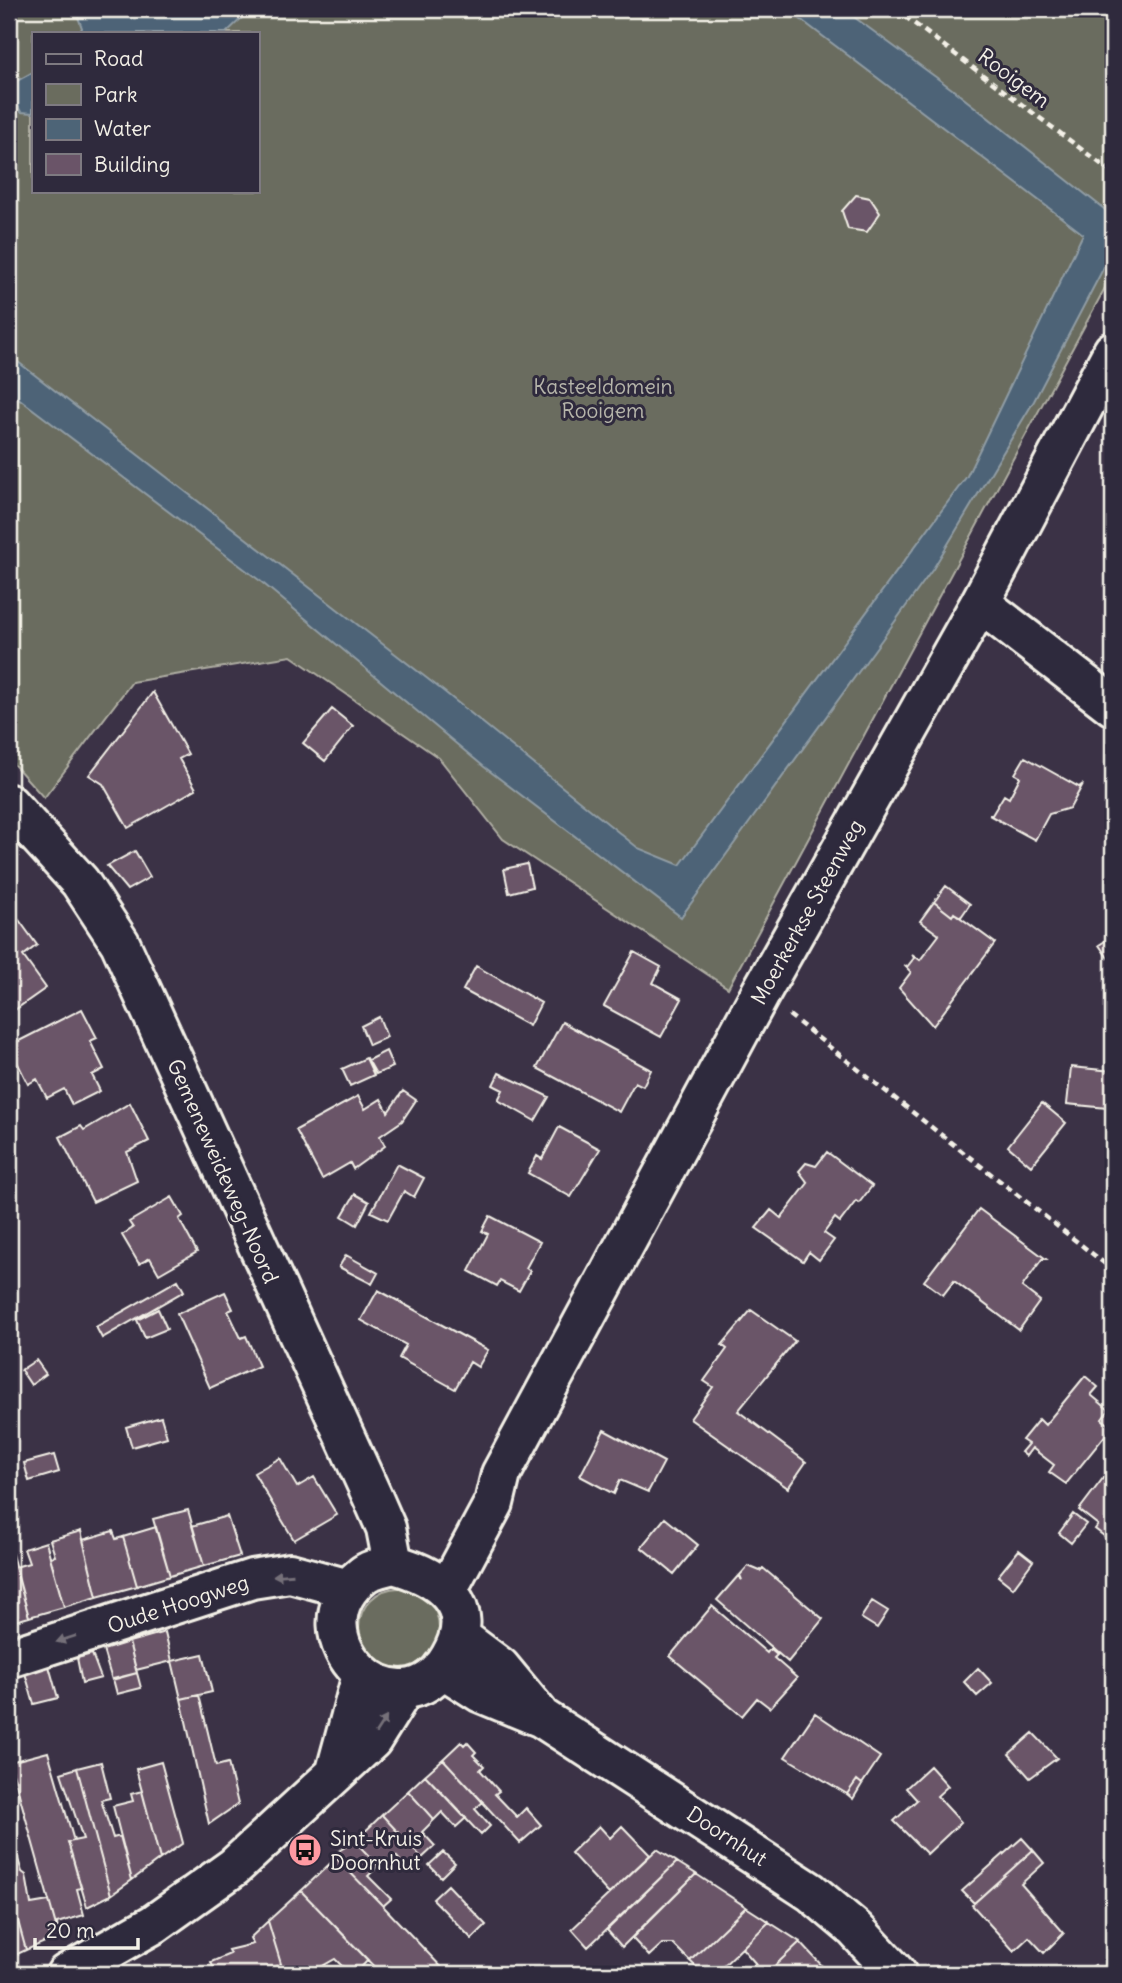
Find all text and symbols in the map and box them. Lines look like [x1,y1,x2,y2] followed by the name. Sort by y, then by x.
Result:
[32,32,259,192] legend
[973,42,1055,114] street label: Rooigem
[94,45,143,72] text: Road
[94,81,137,108] text: Park
[94,115,152,142] text: Water
[94,151,170,178] text: Building
[533,373,673,424] park label: Kasteeldomein Rooigem
[745,815,869,1009] street label: Moerkerkse Steenweg
[161,1055,285,1287] street label: Gemeneweideweg-Noord
[104,1568,252,1640] street label: Oude Hoogweg
[272,1570,294,1581] one-way arrow
[55,1635,76,1645] one-way arrow
[374,1716,387,1735] one-way arrow
[682,1800,772,1872] street label: Doornhut
[330,1825,422,1876] place label: Sint-Kruis Doornhut
[286,1831,324,1869] bus stop icon: Sint-Kruis Doornhut
[35,1906,138,1950] scale bar
[46,1917,95,1944] text: 20 m

